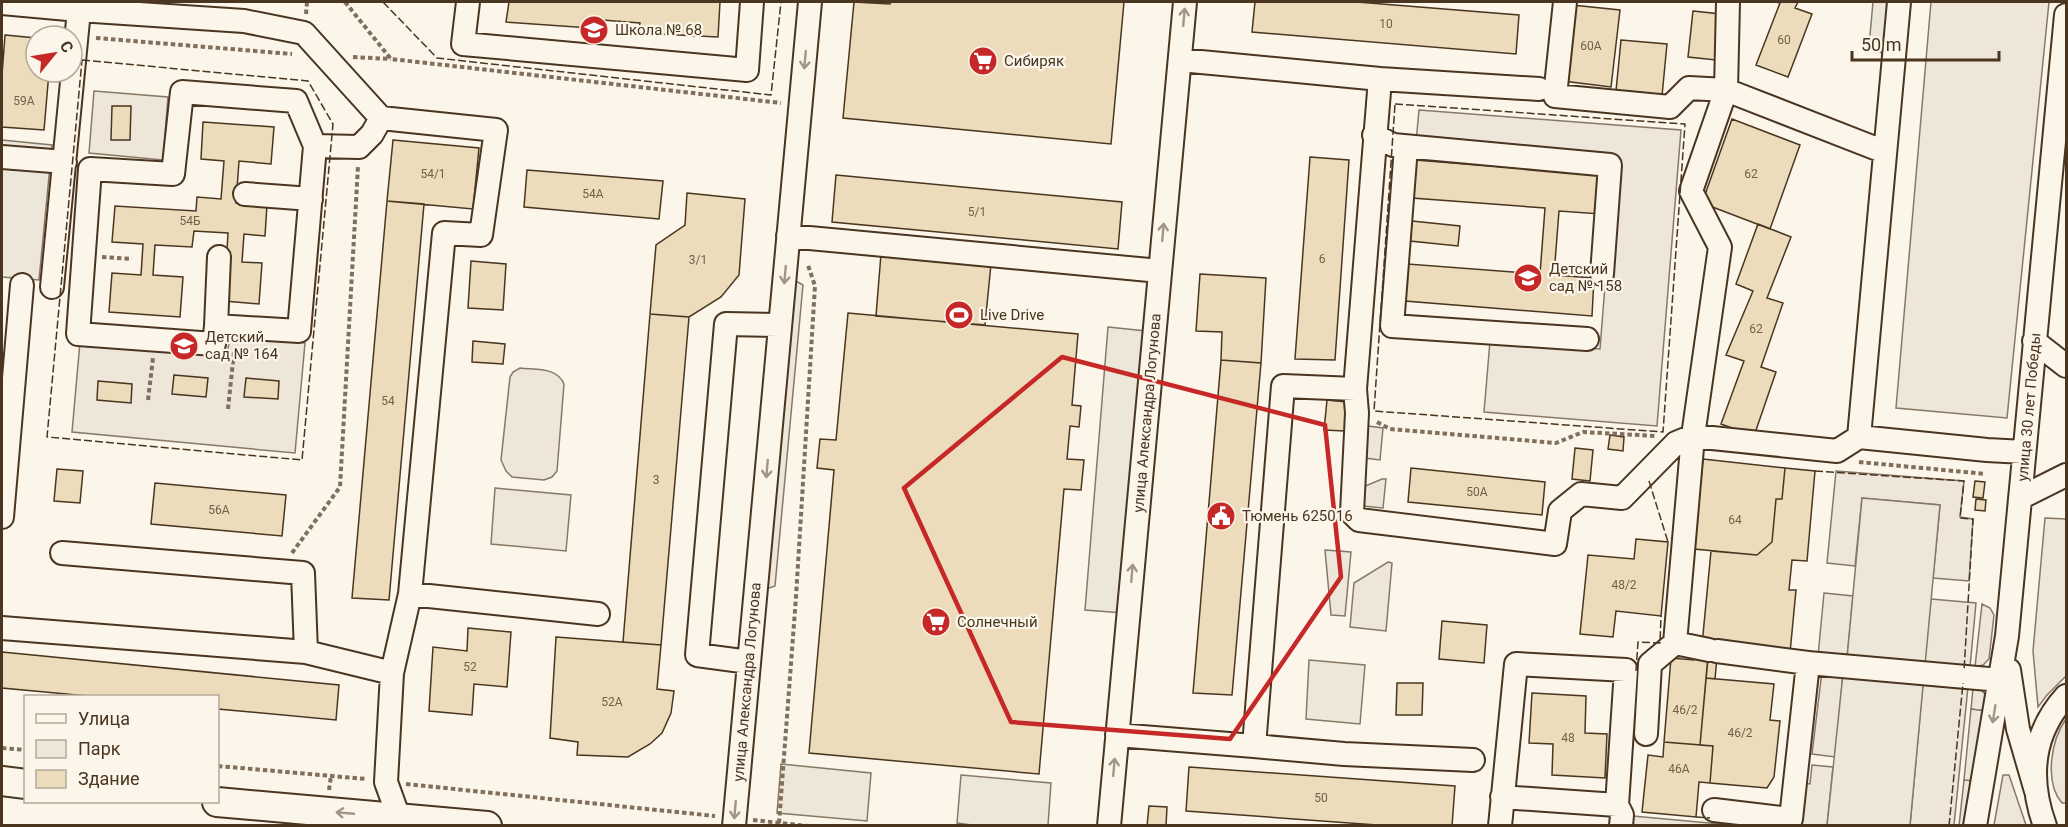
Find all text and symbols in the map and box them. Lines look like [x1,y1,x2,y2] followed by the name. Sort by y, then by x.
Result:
[1179,8,1190,28] one-way arrow
[578,14,610,46] school or university icon: Школа № 68
[1379,17,1393,31] house number: 10
[615,21,702,39] place label: Школа № 68
[24,24,84,84] north arrow
[1852,24,1999,62] scale bar
[1777,33,1791,47] house number: 60
[1861,34,1901,55] text: 50 m
[56,37,77,56] text: С
[1580,39,1602,53] house number: 60А
[967,45,999,77] supermarket icon: Сибиряк
[799,49,810,69] one-way arrow
[1004,52,1064,70] place label: Сибиряк
[13,94,35,108] house number: 59А
[420,167,446,181] house number: 54/1
[1744,167,1758,181] house number: 62
[582,187,604,201] house number: 54А
[968,205,986,219] house number: 5/1
[179,214,201,228] house number: 54Б
[1158,223,1169,243] one-way arrow
[1319,252,1326,266] house number: 6
[689,253,707,267] house number: 3/1
[1549,260,1622,295] place label: Детский сад № 158
[1512,262,1544,294] school or university icon: Детский сад № 158
[779,264,790,284] one-way arrow
[943,299,975,331] sports icon: Live Drive
[980,306,1044,324] place label: Live Drive
[1129,313,1165,513] street label: улица Александра Логунова
[1749,322,1763,336] house number: 62
[205,328,279,363] place label: Детский сад № 164
[168,330,200,362] school or university icon: Детский сад № 164
[2014,332,2044,482] street label: улица 30 лет Победы
[381,394,395,408] house number: 54
[761,459,772,478] one-way arrow
[653,473,659,487] house number: 3
[1466,485,1488,499] house number: 50А
[1205,500,1237,532] public building icon: Тюмень 625016
[208,503,230,517] house number: 56А
[1242,507,1353,525] place label: Тюмень 625016
[1728,513,1742,527] house number: 64
[1127,564,1138,584] one-way arrow
[1611,578,1637,592] house number: 48/2
[729,582,765,782] street label: улица Александра Логунова
[920,606,952,638] supermarket icon: Солнечный
[957,613,1038,631] place label: Солнечный
[463,660,477,674] house number: 52
[24,695,219,803] legend
[601,695,623,709] house number: 52А
[1672,703,1698,717] house number: 46/2
[1989,704,2000,724] one-way arrow
[78,708,130,729] text: Улица
[1727,726,1753,740] house number: 46/2
[1561,731,1575,745] house number: 48
[78,738,121,759] text: Парк
[1109,758,1120,778] one-way arrow
[1668,762,1690,776] house number: 46А
[78,768,140,789] text: Здание
[1314,791,1328,805] house number: 50
[729,799,740,819] one-way arrow
[336,807,356,818] one-way arrow

